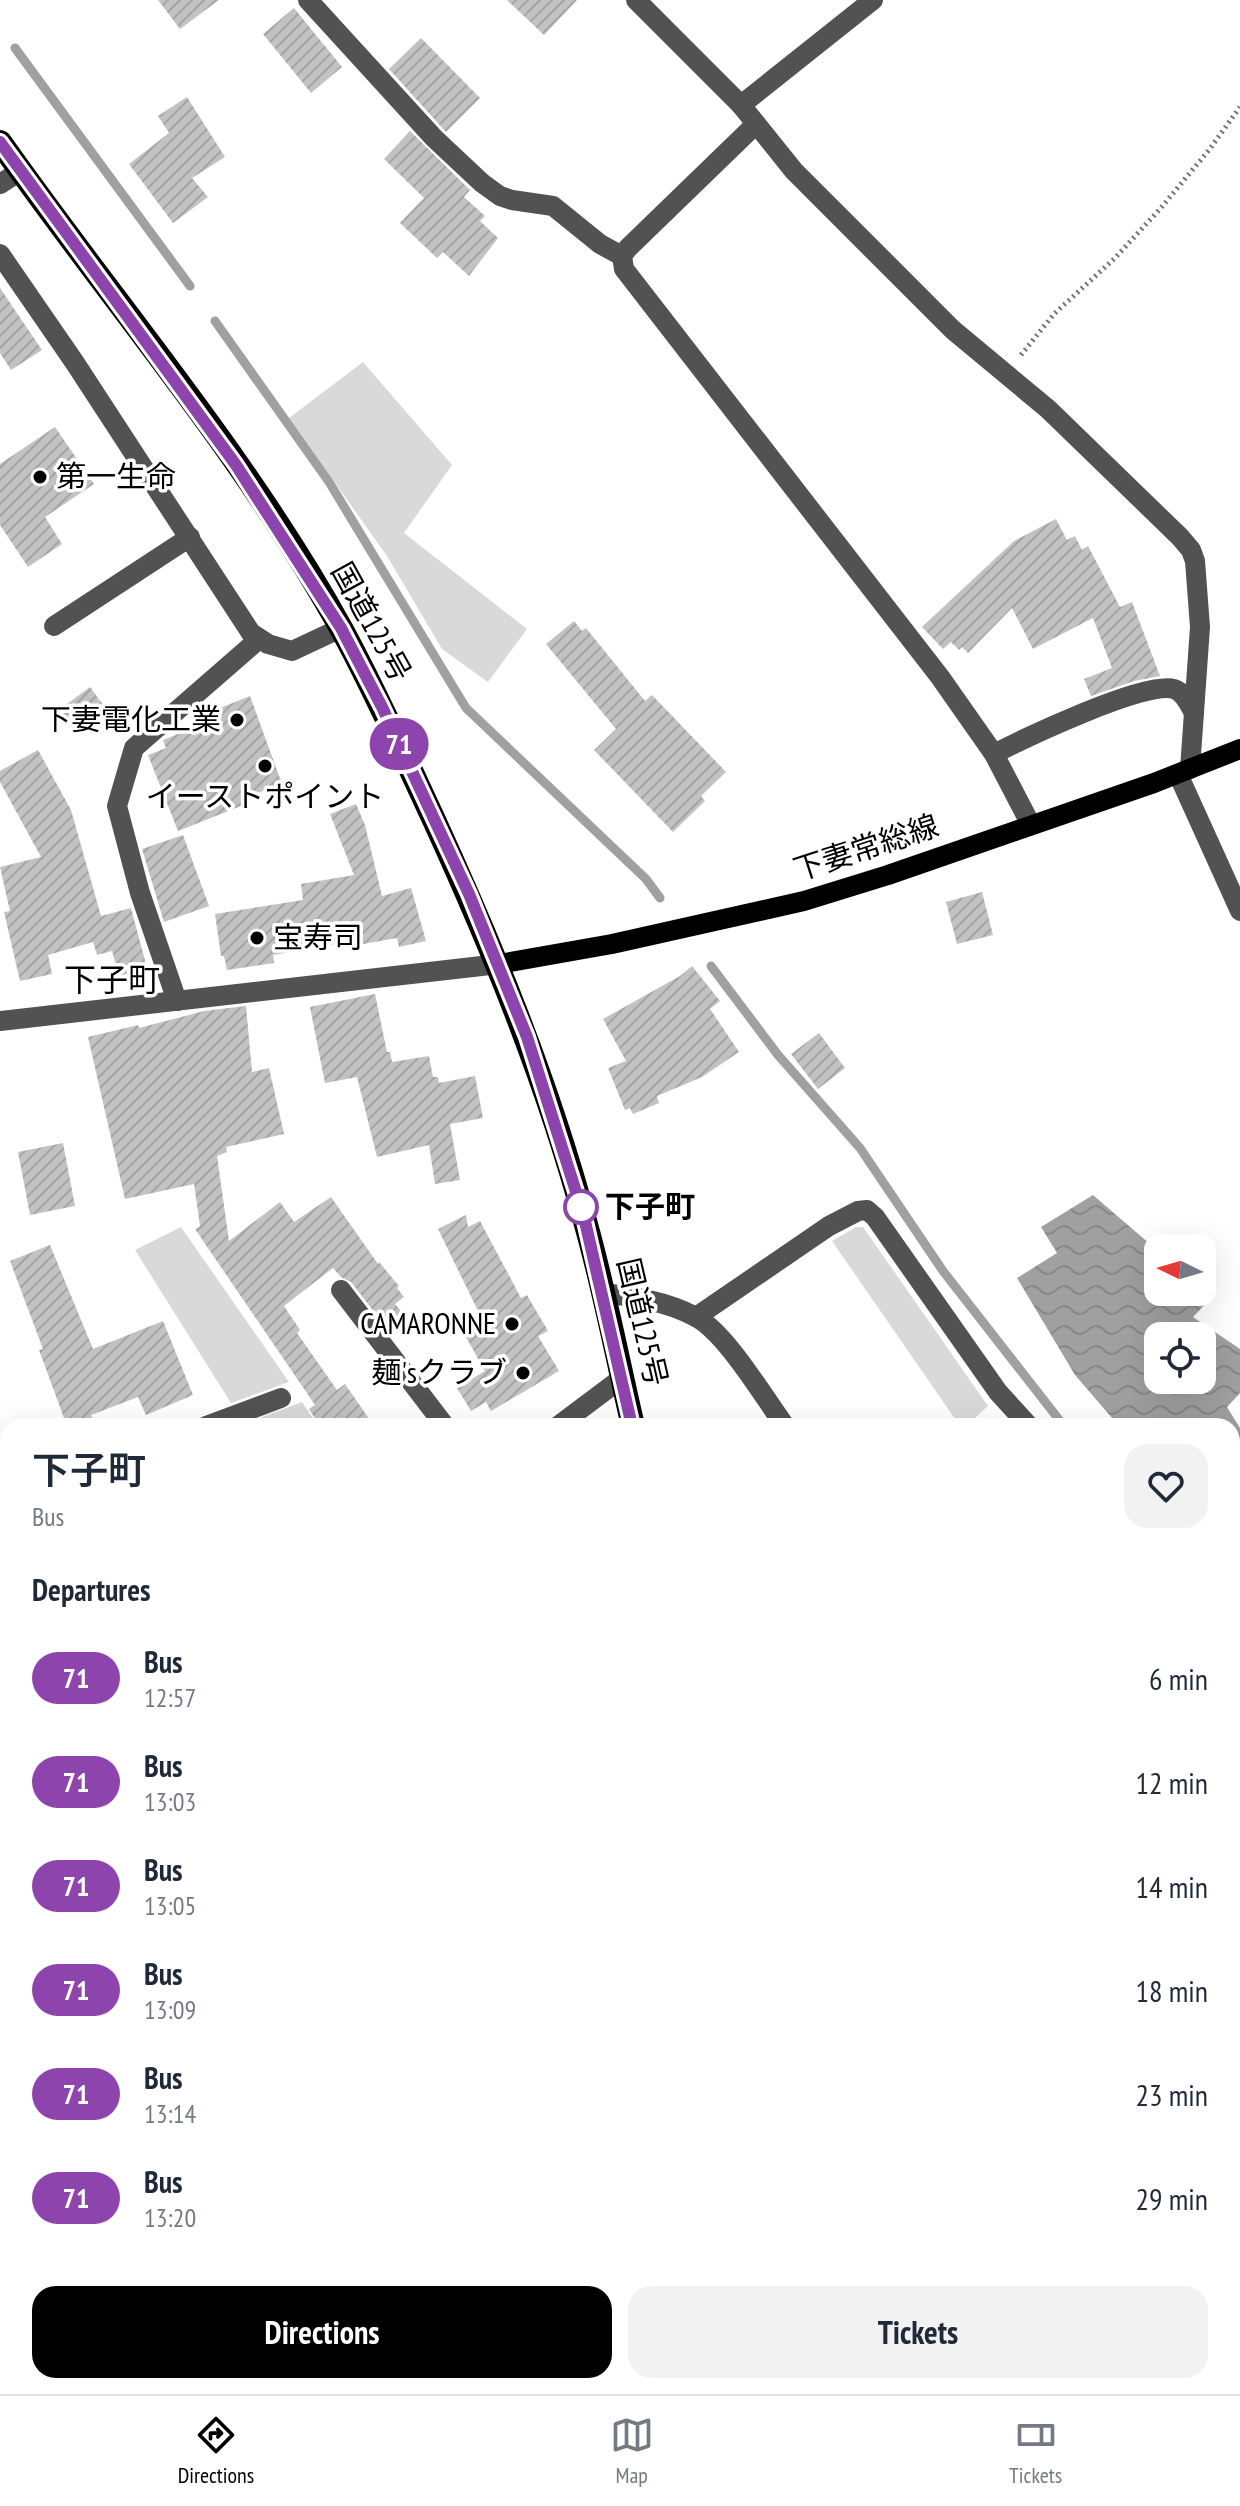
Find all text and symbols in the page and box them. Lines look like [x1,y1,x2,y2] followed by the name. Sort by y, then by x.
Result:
[56,456,176,495] place label: 第一生命
[31,468,49,486] marker: 第一生命
[324,555,421,688] street label: 国道125号
[41,699,221,738] place label: 下妻電化工業
[228,711,246,729] marker: 下妻電化工業
[363,718,435,770] line badge: 71
[386,725,412,762] text: 71
[256,757,274,775] marker: イーストポイント
[146,776,384,815] place label: イーストポイント
[788,805,943,888] street label: 下妻常総線
[273,917,363,956] place label: 宝寿司
[248,929,266,947] marker: 宝寿司
[64,958,160,1000] district label: 下子町
[605,1186,695,1225] place label: 下子町
[564,1190,598,1224] marker: 下子町
[1144,1234,1216,1306] north arrow
[1144,1234,1216,1394] map controls
[610,1254,677,1390] street label: 国道125号
[360,1303,496,1342] place label: CAMARONNE
[503,1315,521,1333] marker: CAMARONNE
[1144,1322,1216,1394] button: locate
[371,1352,507,1391] place label: 麺'sクラブ
[514,1364,532,1382] marker: 麺'sクラブ
[1124,1444,1208,1528] button: heart
[32,1445,146,1494] text: 下子町
[32,1500,64,1533] text: Bus
[32,1570,150,1609] text: Departures
[144,1642,183,1681] text: Bus
[63,1659,89,1696] text: 71
[1149,1659,1208,1698] text: 6 min
[144,1681,196,1714] text: 12:57
[144,1746,183,1785] text: Bus
[63,1763,89,1800] text: 71
[1135,1763,1208,1802] text: 12 min
[144,1785,196,1818] text: 13:03
[144,1850,183,1889] text: Bus
[63,1867,89,1904] text: 71
[1135,1867,1208,1906] text: 14 min
[144,1889,196,1922] text: 13:05
[144,1954,183,1993] text: Bus
[63,1971,89,2008] text: 71
[1135,1971,1208,2010] text: 18 min
[144,1993,196,2026] text: 13:09
[144,2058,183,2097] text: Bus
[63,2075,89,2112] text: 71
[1135,2075,1208,2114] text: 23 min
[144,2097,196,2130] text: 13:14
[144,2162,183,2201] text: Bus
[63,2179,89,2216] text: 71
[1135,2179,1208,2218] text: 29 min
[144,2201,196,2234] text: 13:20
[32,2286,612,2378] button: Directions
[628,2286,1208,2378] button: Tickets
[178,2413,254,2489] tab: Directions
[610,2413,654,2489] tab: Map
[1009,2413,1062,2489] tab: Tickets

